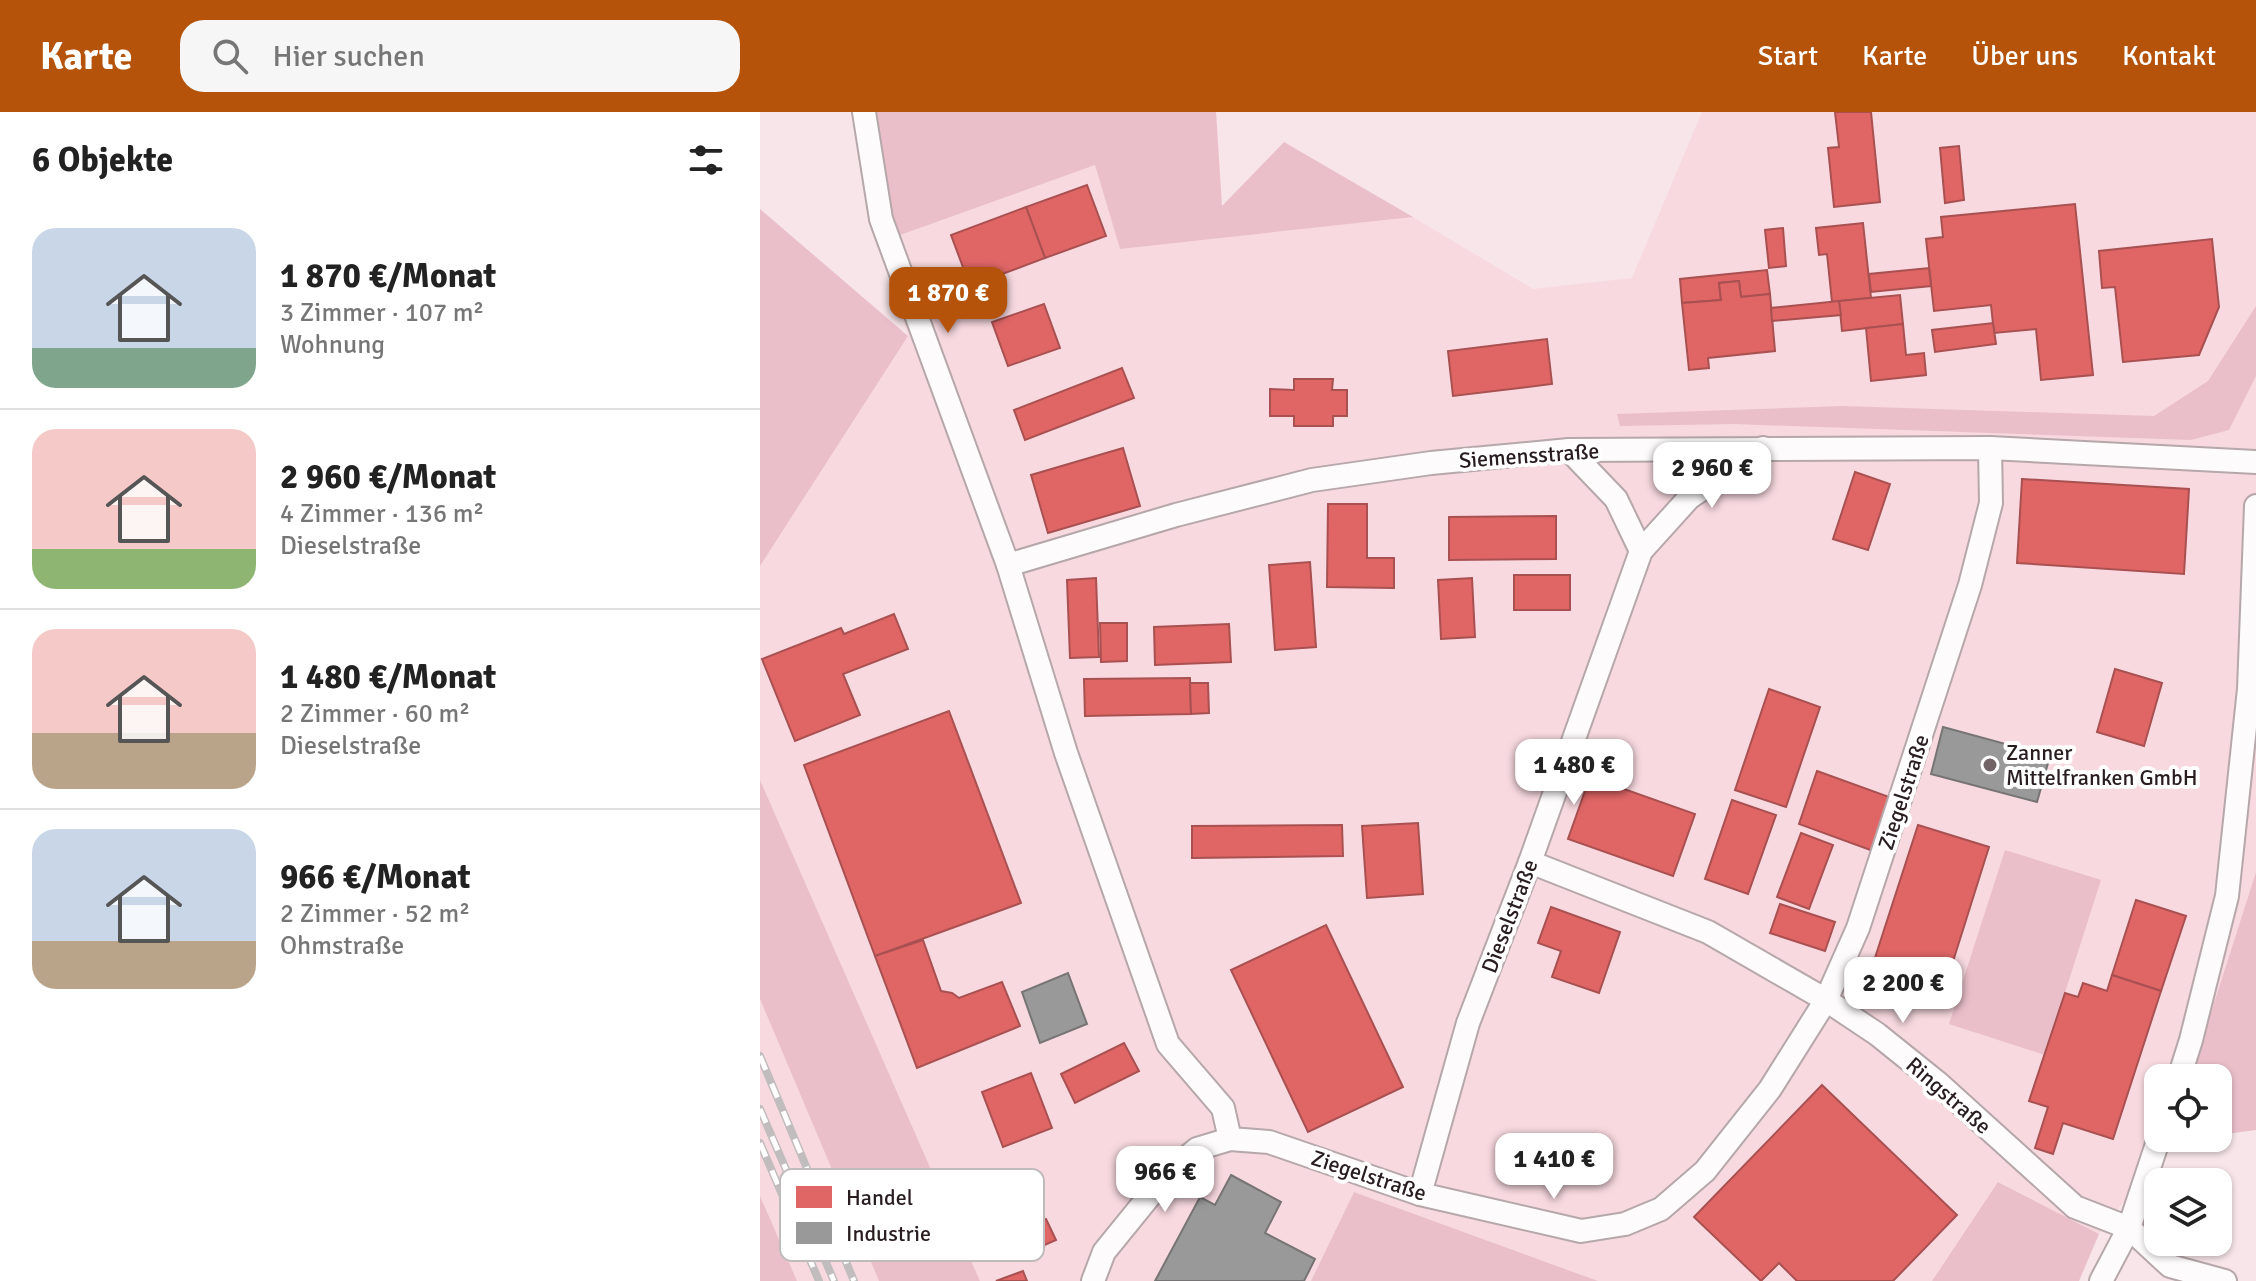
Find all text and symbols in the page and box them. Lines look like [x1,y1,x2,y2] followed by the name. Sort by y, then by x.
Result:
[180,20,740,92] search box
[40,33,132,80] text: Karte
[208,34,252,78] icon: search
[272,38,425,75] text: Hier suchen
[1758,39,1818,73] text: Start
[1862,39,1927,73] text: Karte
[1971,39,2078,73] text: Über uns
[2122,39,2216,73] text: Kontakt
[684,138,728,182] icon: filters
[32,139,173,181] text: 6 Objekte
[280,255,496,297] text: 1 870 €/Monat
[96,260,192,356] icon: home
[874,267,1022,335] pin: 1 870 €
[907,277,989,309] text: 1 870 €
[280,297,484,329] text: 3 Zimmer · 107 m²
[280,329,385,361] text: Wohnung
[1458,437,1600,474] street label: Siemensstraße
[1638,442,1786,510] pin: 2 960 €
[1671,452,1753,484] text: 2 960 €
[280,456,496,498] text: 2 960 €/Monat
[96,461,192,557] icon: home
[280,498,484,530] text: 4 Zimmer · 136 m²
[280,530,421,562] text: Dieselstraße
[280,656,496,698] text: 1 480 €/Monat
[96,661,192,757] icon: home
[280,698,470,730] text: 2 Zimmer · 60 m²
[280,730,421,762] text: Dieselstraße
[1872,731,1935,853] street label: Ziegelstraße
[1500,739,1648,807] pin: 1 480 €
[2006,739,2198,791] place label: Zanner Mittelfranken GmbH
[1533,749,1615,781] text: 1 480 €
[1981,756,1999,774] marker: Zanner Mittelfranken GmbH
[280,856,470,898] text: 966 €/Monat
[1475,856,1543,977] street label: Dieselstraße
[96,861,192,957] icon: home
[280,898,470,930] text: 2 Zimmer · 52 m²
[280,930,404,962] text: Ohmstraße
[1829,957,1977,1025] pin: 2 200 €
[1862,967,1944,999] text: 2 200 €
[1901,1051,1997,1140] street label: Ringstraße
[2144,1064,2232,1256] map controls
[2144,1064,2232,1152] button: locate
[1480,1133,1628,1201] pin: 1 410 €
[1513,1143,1595,1175] text: 1 410 €
[1308,1144,1430,1207] street label: Ziegelstraße
[1109,1146,1221,1214] pin: 966 €
[1134,1156,1196,1188] text: 966 €
[2144,1168,2232,1256] button: layers
[780,1169,1044,1261] legend
[846,1184,913,1211] text: Handel
[846,1220,931,1247] text: Industrie

